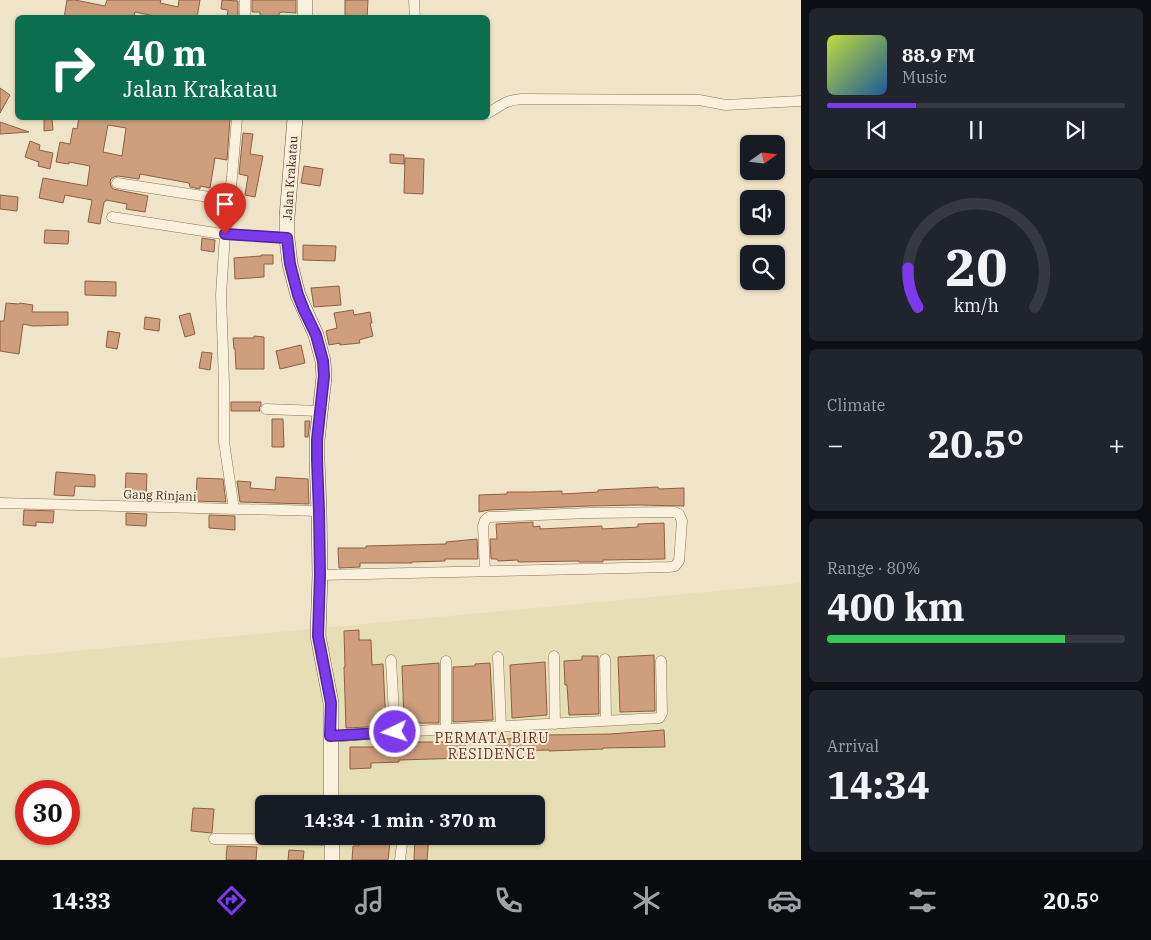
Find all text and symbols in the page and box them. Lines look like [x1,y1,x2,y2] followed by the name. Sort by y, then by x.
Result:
[123,30,207,76] text: 40 m
[40,35,105,100] icon: right
[902,43,975,67] text: 88.9 FM
[902,67,947,87] text: Music
[123,74,278,103] text: Jalan Krakatau
[863,116,891,144] icon: previous
[962,116,990,144] icon: pause
[1061,116,1089,144] icon: next
[280,135,300,221] street label: Jalan Krakatau
[740,135,785,180] north arrow
[740,135,785,290] map controls
[204,183,246,234] pin
[211,190,239,218] icon: arrive
[740,190,785,235] button: sound
[945,233,1007,300] text: 20
[740,245,785,290] button: search
[953,294,999,317] text: km/h
[827,395,885,415] text: Climate
[928,419,1024,468] text: 20.5°
[827,426,844,463] text: −
[1108,426,1125,463] text: +
[123,486,197,504] street label: Gang Rinjani
[827,558,920,578] text: Range · 80%
[827,582,965,631] text: 400 km
[368,705,420,757] position arrow
[434,729,550,763] district label: PERMATA BIRU RESIDENCE
[827,736,879,756] text: Arrival
[827,760,930,809] text: 14:34
[15,780,80,845] speed limit sign: 30
[304,808,496,832] text: 14:34 · 1 min · 370 m
[214,883,249,918] icon: directions
[352,883,387,918] icon: music
[491,883,526,918] icon: phone
[629,883,664,918] icon: climate
[767,883,802,918] icon: car
[905,883,940,918] icon: filters
[52,886,111,915] text: 14:33
[1043,886,1099,915] text: 20.5°

